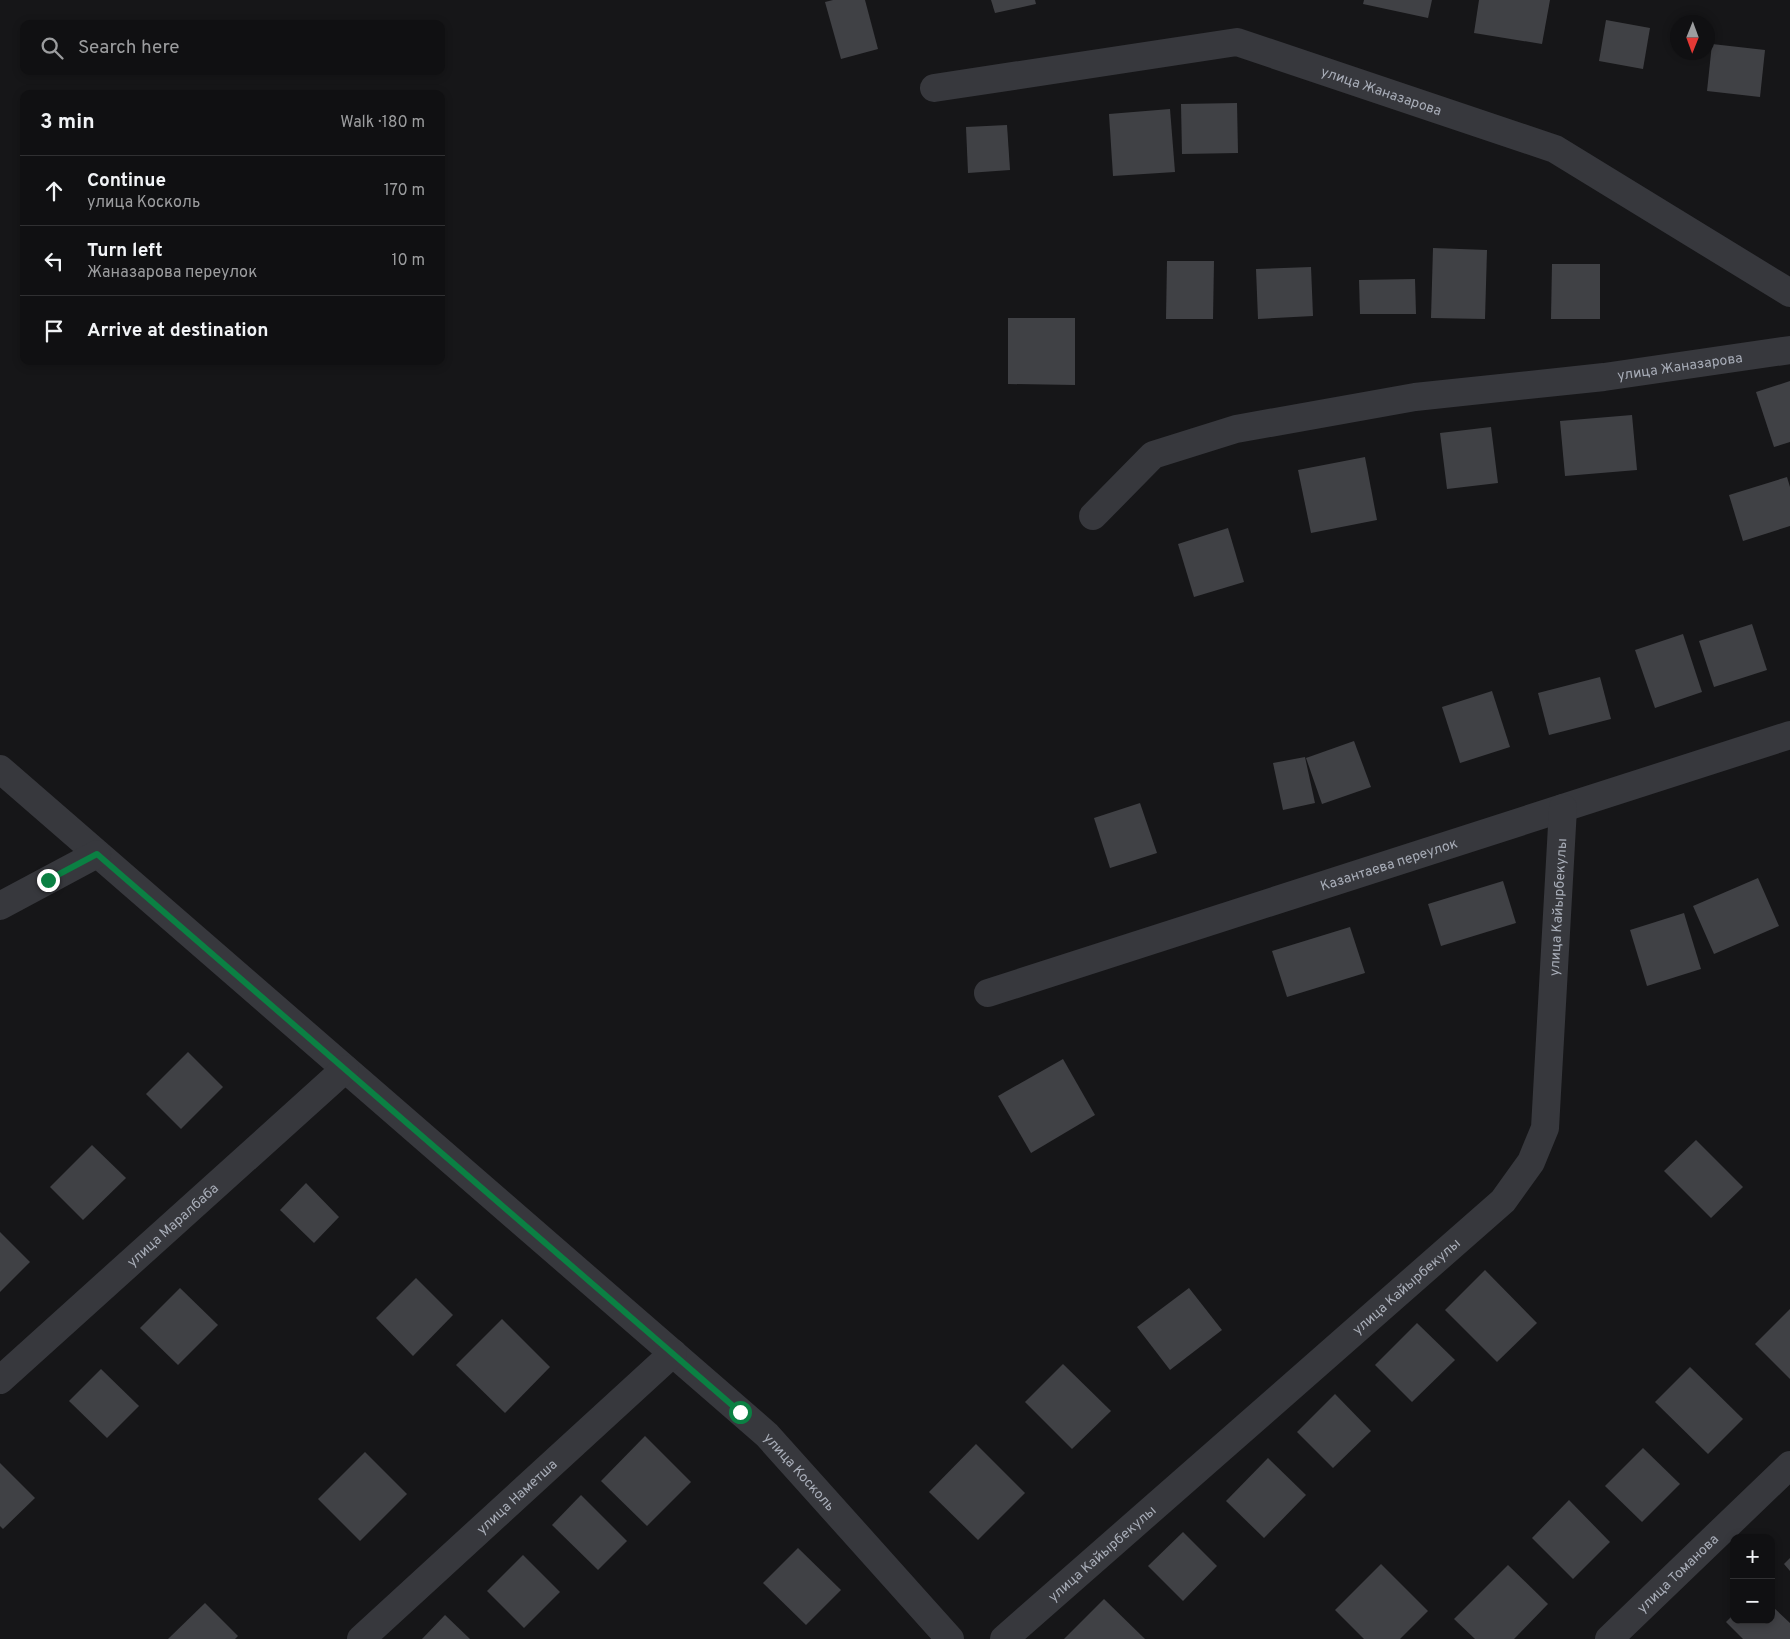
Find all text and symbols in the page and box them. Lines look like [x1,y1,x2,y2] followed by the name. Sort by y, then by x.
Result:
[1670,15,1715,60] north arrow
[20,20,445,75] search box
[38,34,66,62] icon: search
[78,36,180,60] text: Search here
[1319,64,1444,120] street label: улица Жаназарова
[40,109,95,136] text: 3 min
[340,113,425,133] text: Walk · 180 m
[87,169,166,193] text: Continue
[40,177,68,205] icon: ahead
[384,181,425,201] text: 170 m
[87,193,200,213] text: улица Косколь
[87,239,163,263] text: Turn left
[40,247,68,275] icon: left
[391,251,425,271] text: 10 m
[87,263,257,283] text: Жаназарова переулок
[40,317,68,345] icon: arrive
[87,319,268,343] text: Arrive at destination
[1616,350,1744,385] street label: улица Жаназарова
[1318,835,1460,896] street label: Казантаева переулок
[1547,838,1571,977] street label: улица Кайырбекулы
[37,869,60,892] route end
[124,1180,222,1271] street label: улица Маралбаба
[1350,1235,1465,1339] street label: улица Кайырбекулы
[729,1401,752,1424] route start
[759,1430,838,1515] street label: улица Косколь
[474,1456,561,1539] street label: улица Наметша
[1045,1502,1160,1606] street label: улица Кайырбекулы
[1634,1531,1723,1617] street label: улица Томанова
[1730,1534,1775,1624] map controls
[1730,1534,1775,1579] button: +
[1730,1579,1775,1624] button: −

